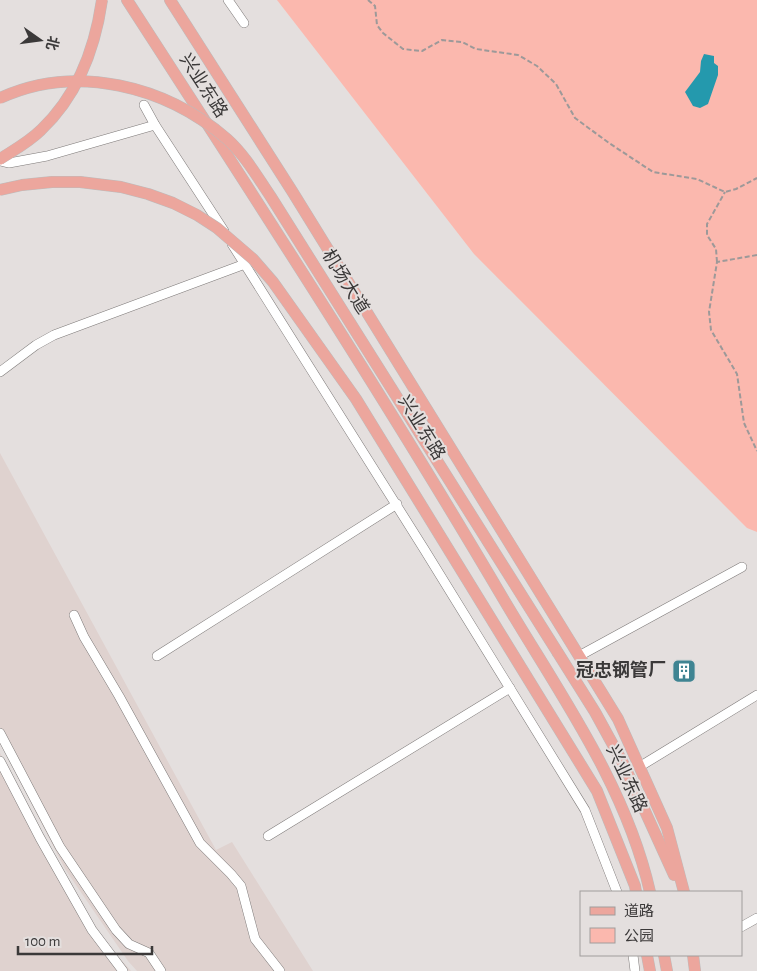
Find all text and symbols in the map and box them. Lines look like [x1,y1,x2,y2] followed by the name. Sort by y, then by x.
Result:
[15,15,65,65] north arrow
[43,34,61,52] text: 北
[176,50,232,121] street label: 兴业东路
[318,246,373,317] street label: 机场大道
[394,392,449,463] street label: 兴业东路
[671,658,697,684] building icon: 冠忠钢管厂
[576,660,666,680] place label: 冠忠钢管厂
[603,742,651,815] street label: 兴业东路
[580,891,742,956] legend
[624,903,654,919] text: 道路
[18,924,151,956] scale bar
[624,928,654,944] text: 公园
[25,934,60,949] text: 100 m

